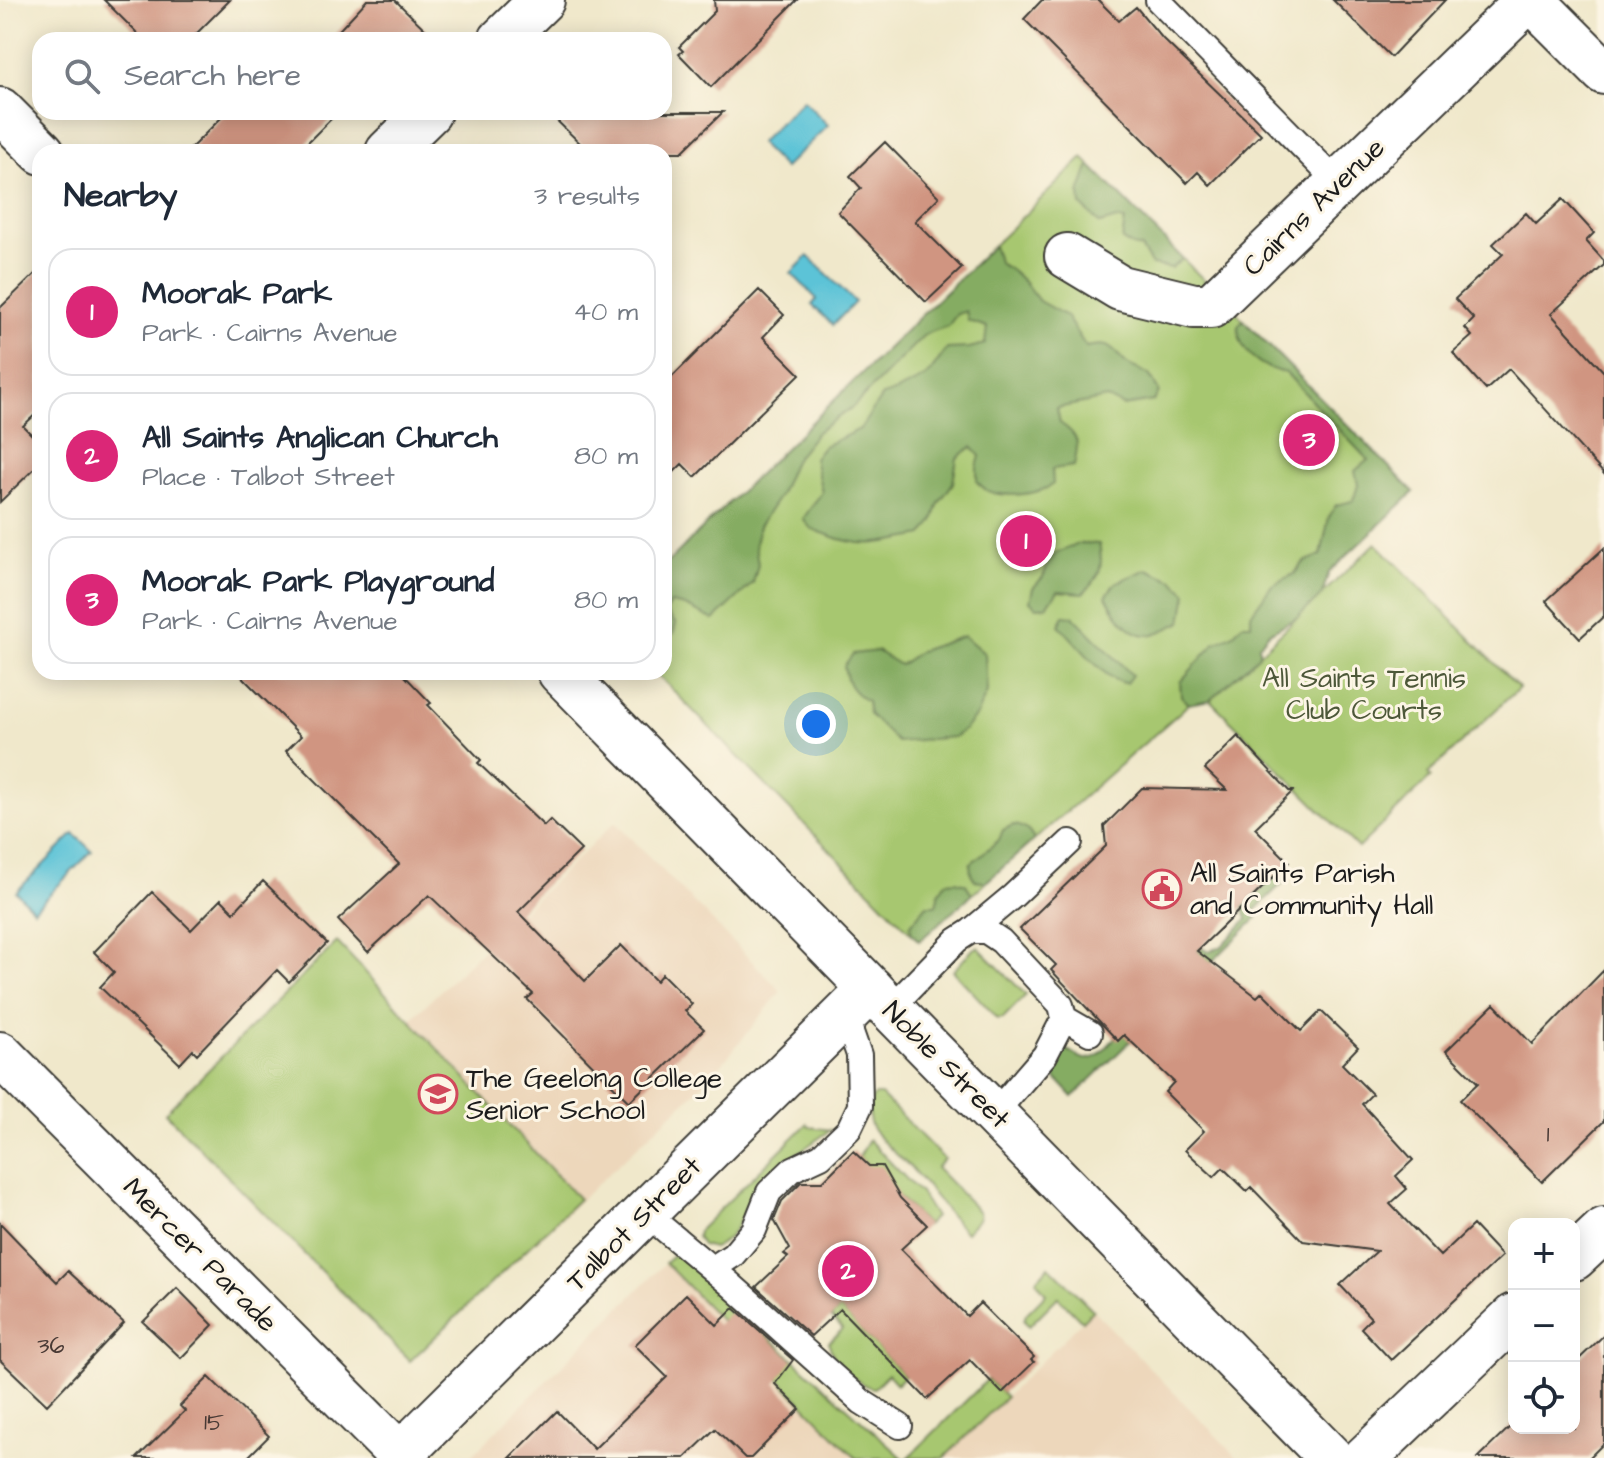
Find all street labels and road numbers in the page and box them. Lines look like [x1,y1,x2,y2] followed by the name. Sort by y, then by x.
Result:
[1234,129,1394,285] street label: Cairns Avenue
[873,992,1019,1138] street label: Noble Street
[558,1147,711,1300] street label: Talbot Street
[114,1169,286,1341] street label: Mercer Parade

